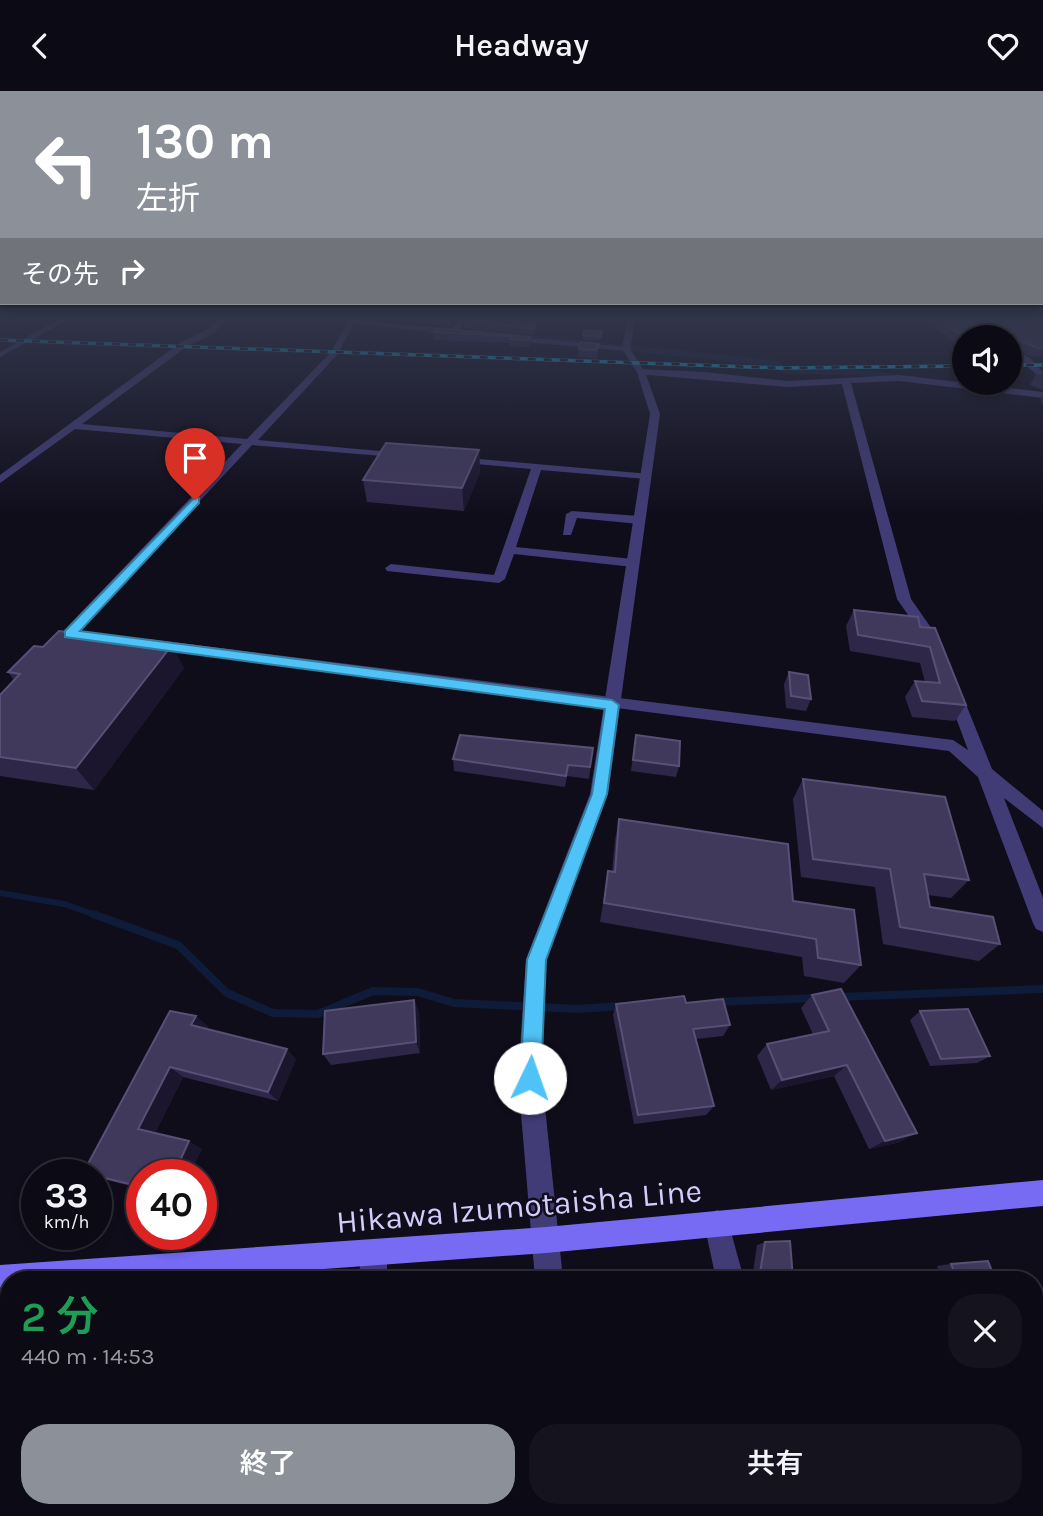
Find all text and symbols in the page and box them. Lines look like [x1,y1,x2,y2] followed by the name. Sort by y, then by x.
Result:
[21,27,59,65] icon: back
[454,27,589,64] text: Headway
[984,27,1022,65] icon: heart
[136,113,274,170] text: 130 m
[21,119,112,210] icon: left
[136,180,200,217] text: 左折
[113,252,151,290] icon: right
[21,259,99,290] text: その先
[952,325,1022,395] map controls
[952,325,1022,395] button: sound
[165,428,225,500] pin
[176,439,214,477] icon: arrive
[493,1041,567,1115] position arrow
[126,1159,217,1250] speed limit sign: 40
[335,1172,703,1241] street label: Hikawa Izumotaisha Line
[45,1175,88,1216] text: 33
[44,1211,89,1233] text: km/h
[21,1292,99,1342] text: 2 分
[948,1294,1022,1368] button: close
[21,1343,155,1370] text: 440 m · 14:53
[21,1424,515,1504] button: 終了
[529,1424,1022,1504] button: 共有

